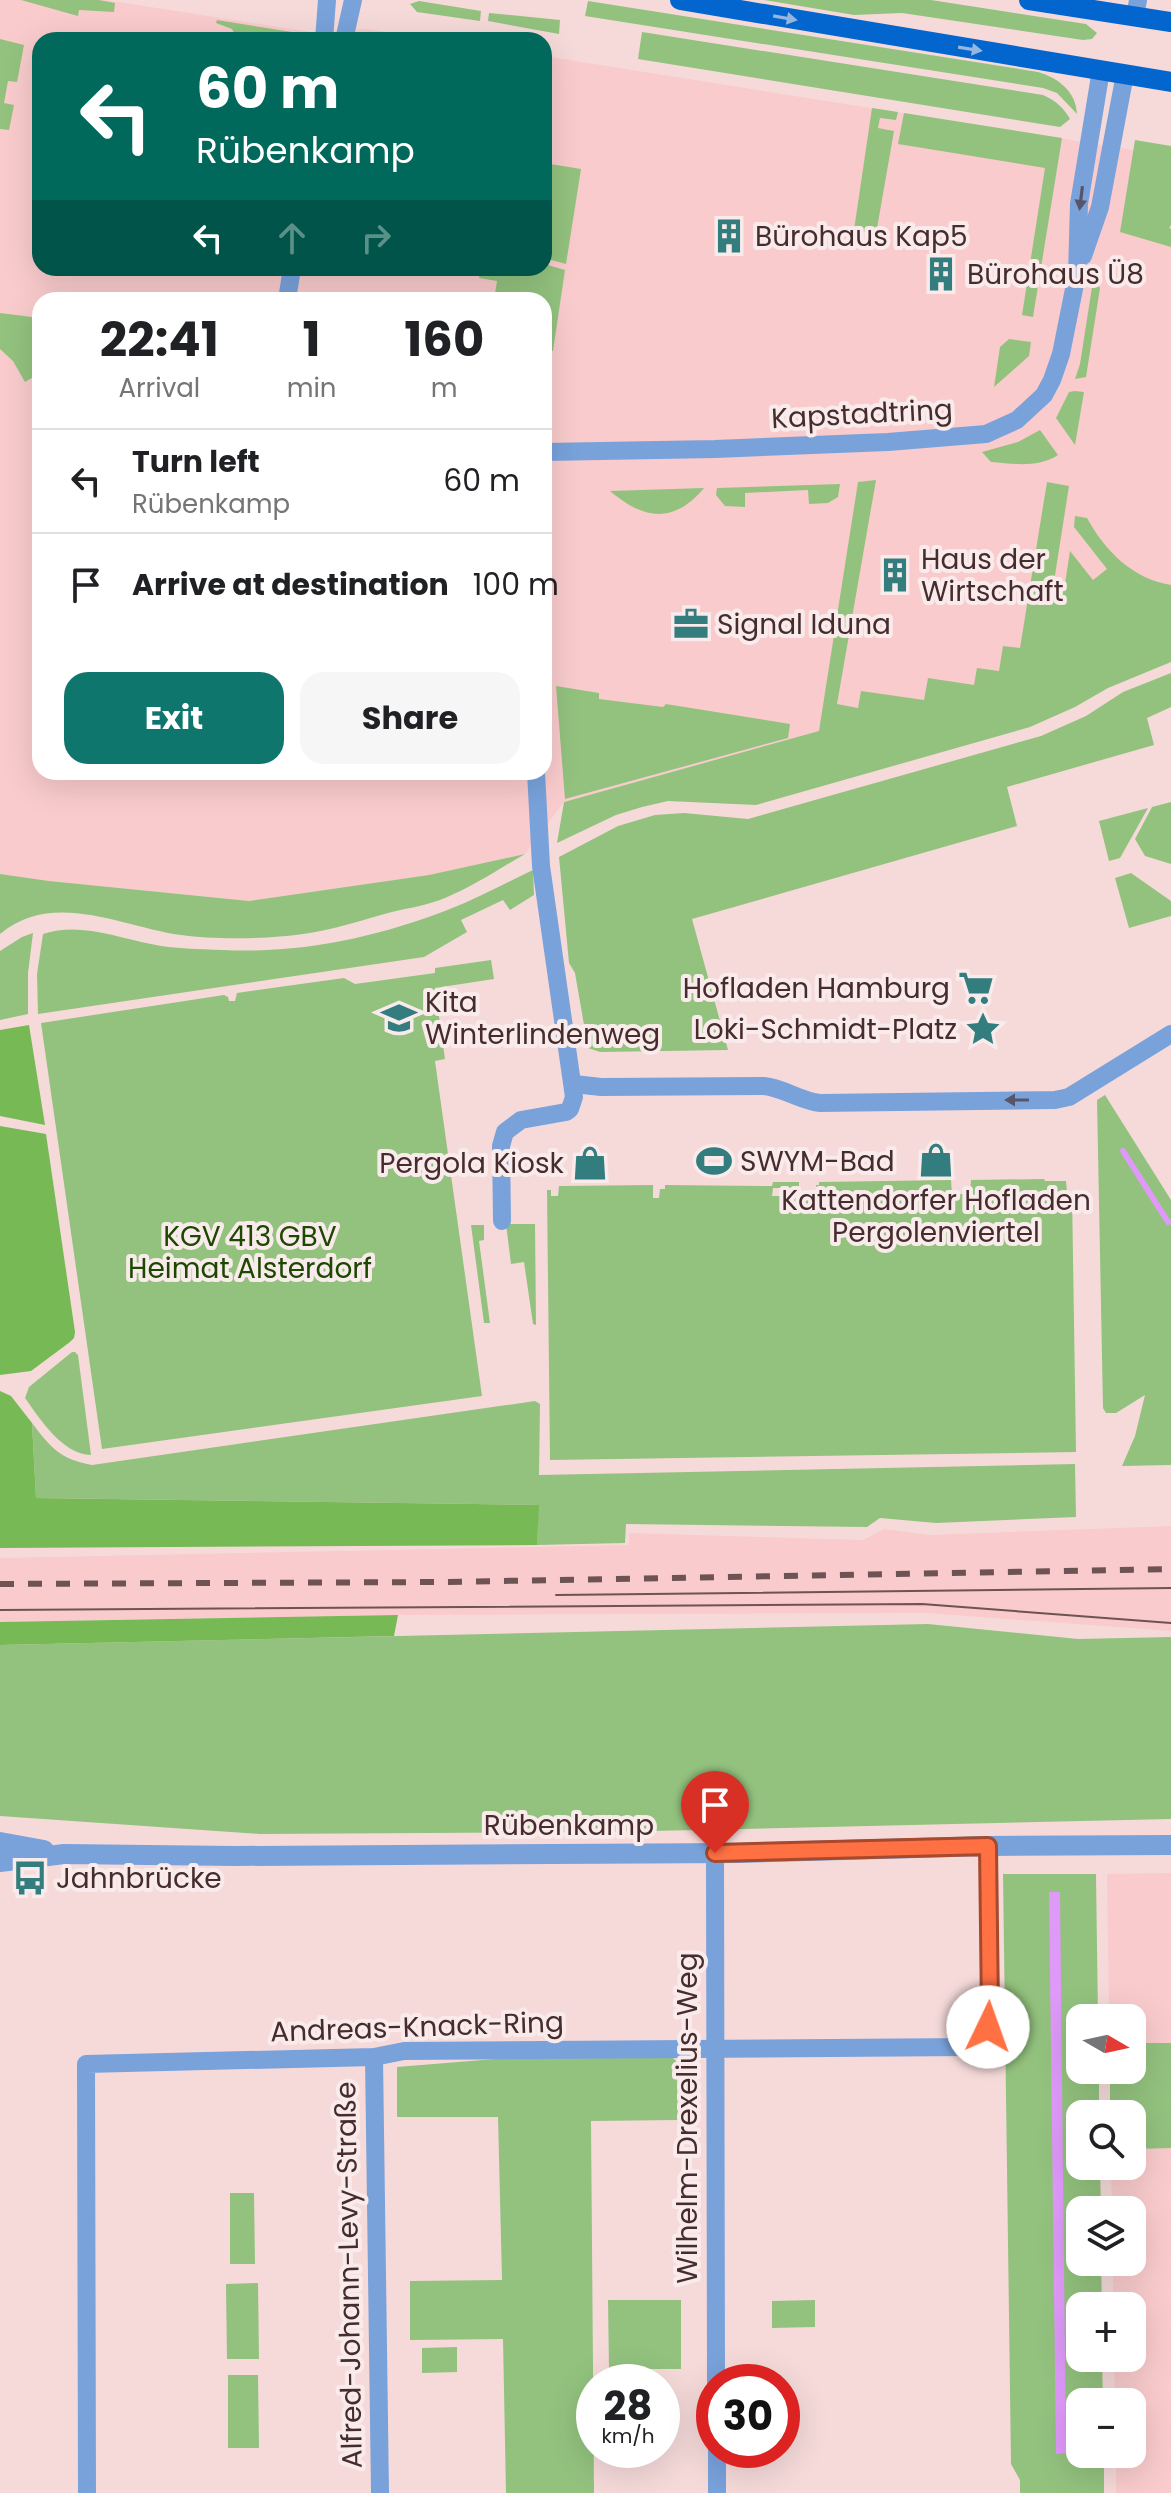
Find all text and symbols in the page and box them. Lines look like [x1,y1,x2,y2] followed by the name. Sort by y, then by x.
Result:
[773,12,798,24] one-way arrow
[957,43,982,55] one-way arrow
[196,49,339,128] text: 60 m
[64,64,168,168] icon: left
[196,125,415,176] text: Rübenkamp
[1074,186,1087,211] one-way arrow
[186,216,230,260] icon: left
[270,216,314,260] icon: ahead
[354,216,398,260] icon: right
[710,217,748,255] building icon: Bürohaus Kap5
[755,217,968,256] place label: Bürohaus Kap5
[922,255,960,293] building icon: Bürohaus Ü8
[967,255,1144,294] place label: Bürohaus Ü8
[100,306,219,373] text: 22:41
[303,306,321,373] text: 1
[404,306,484,373] text: 160
[118,370,200,406] text: Arrival
[287,370,336,406] text: min
[431,370,458,406] text: m
[770,390,954,438] street label: Kapstadtring
[132,440,260,483] text: Turn left
[64,459,108,503] icon: left
[443,459,520,502] text: 60 m
[132,486,290,522] text: Rübenkamp
[921,540,1064,611] place label: Haus der Wirtschaft
[876,556,914,594] building icon: Haus der Wirtschaft
[64,563,108,607] icon: arrive
[132,563,449,606] text: Arrive at destination
[473,563,559,606] text: 100 m
[672,605,710,643] office icon: Signal Iduna
[717,605,891,644] place label: Signal Iduna
[64,672,284,764] button: Exit
[300,672,520,764] button: Share
[683,969,950,1008] place label: Hofladen Hamburg
[957,969,995,1007] supermarket icon: Hofladen Hamburg
[425,983,660,1054] place label: Kita Winterlindenweg
[380,999,418,1037] school or university icon: Kita Winterlindenweg
[694,1010,957,1049] place label: Loki-Schmidt-Platz
[964,1010,1002,1048] place icon: Loki-Schmidt-Platz
[1004,1094,1029,1106] one-way arrow
[917,1141,955,1179] shop icon: Kattendorfer Hofladen Pergolenviertel
[695,1142,733,1180] sports icon: SWYM-Bad
[740,1142,895,1181] place label: SWYM-Bad
[379,1144,565,1183] place label: Pergola Kiosk
[571,1144,609,1182] shop icon: Pergola Kiosk
[781,1181,1091,1252] place label: Kattendorfer Hofladen Pergolenviertel
[128,1217,372,1288] park label: KGV 413 GBV Heimat Alsterdorf
[681,1771,749,1853] pin
[693,1783,737,1827] icon: arrive
[484,1806,654,1845] street label: Rübenkamp
[11,1859,49,1897] bus stop icon: Jahnbrücke
[56,1859,222,1898] place label: Jahnbrücke
[668,1952,707,2284] street label: Wilhelm-Drexelius-Weg
[946,1985,1030,2069] position arrow
[270,2002,564,2052] street label: Andreas-Knack-Ring
[1066,2004,1146,2084] north arrow
[1066,2004,1146,2468] map controls
[326,2081,372,2469] street label: Alfred-Johann-Levy-Straße
[1066,2100,1146,2180] button: search
[1066,2196,1146,2276] button: layers
[1066,2292,1146,2372] button: +
[696,2364,800,2468] speed limit sign: 30
[604,2378,652,2434] text: 28
[1066,2388,1146,2468] button: −
[601,2422,655,2450] text: km/h

